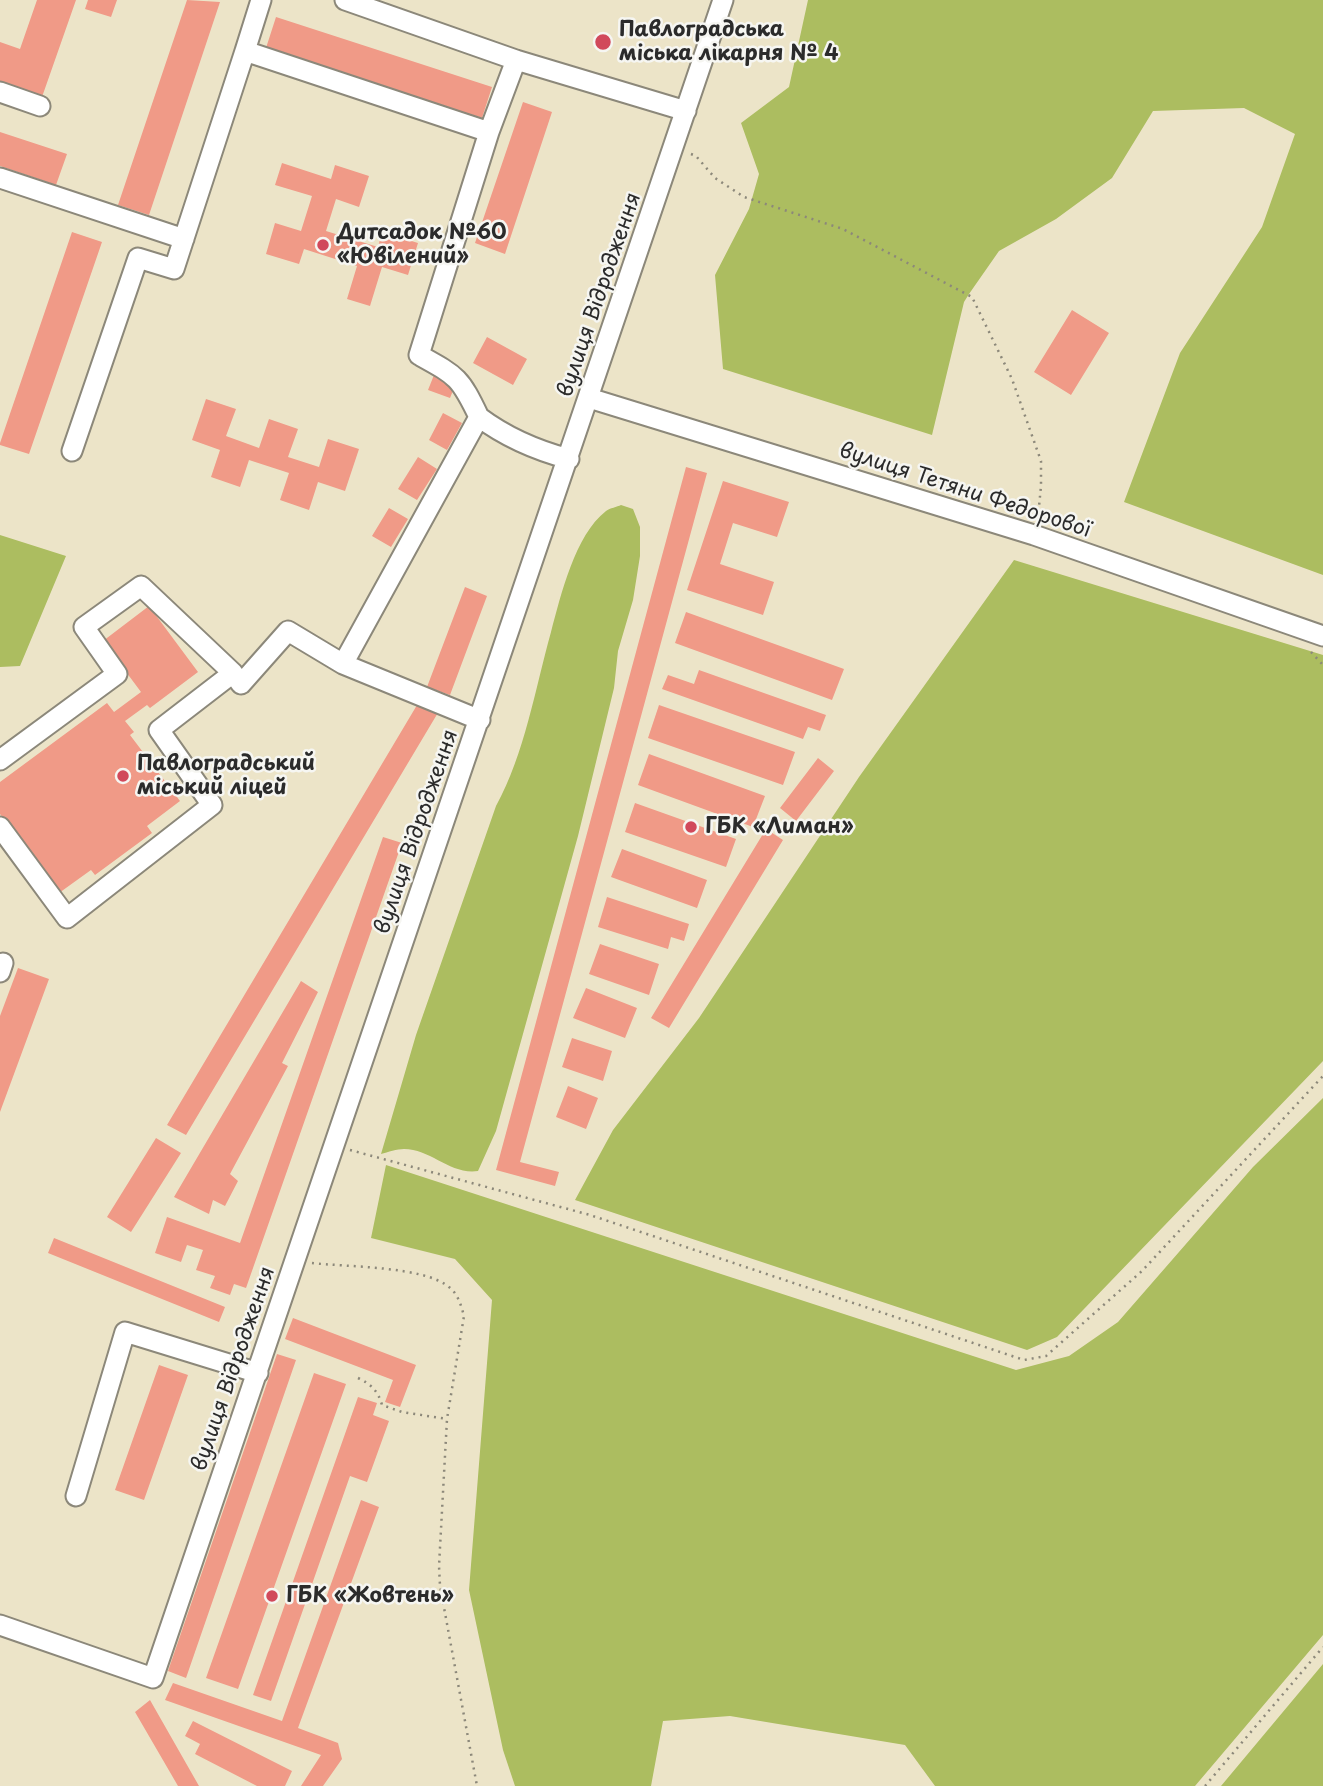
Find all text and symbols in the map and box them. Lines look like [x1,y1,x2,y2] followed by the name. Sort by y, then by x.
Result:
[619,17,839,67] place label: Павлоградська міська лікарня № 4
[593,32,613,52] marker: Павлоградська міська лікарня № 4
[553,190,647,400] street label: вулиця Відродження
[337,220,507,270] place label: Дитсадок №60 «Ювілений»
[315,237,331,253] marker: Дитсадок №60 «Ювілений»
[836,438,1094,544] street label: вулиця Тетяни Федорової
[370,727,464,937] street label: вулиця Відродження
[137,751,315,801] place label: Павлоградський міський ліцей
[115,768,131,784] marker: Павлоградський міський ліцей
[705,814,854,840] place label: ГБК «Лиман»
[683,819,699,835] marker: ГБК «Лиман»
[187,1264,281,1474] street label: вулиця Відродження
[286,1583,454,1609] place label: ГБК «Жовтень»
[264,1588,280,1604] marker: ГБК «Жовтень»

